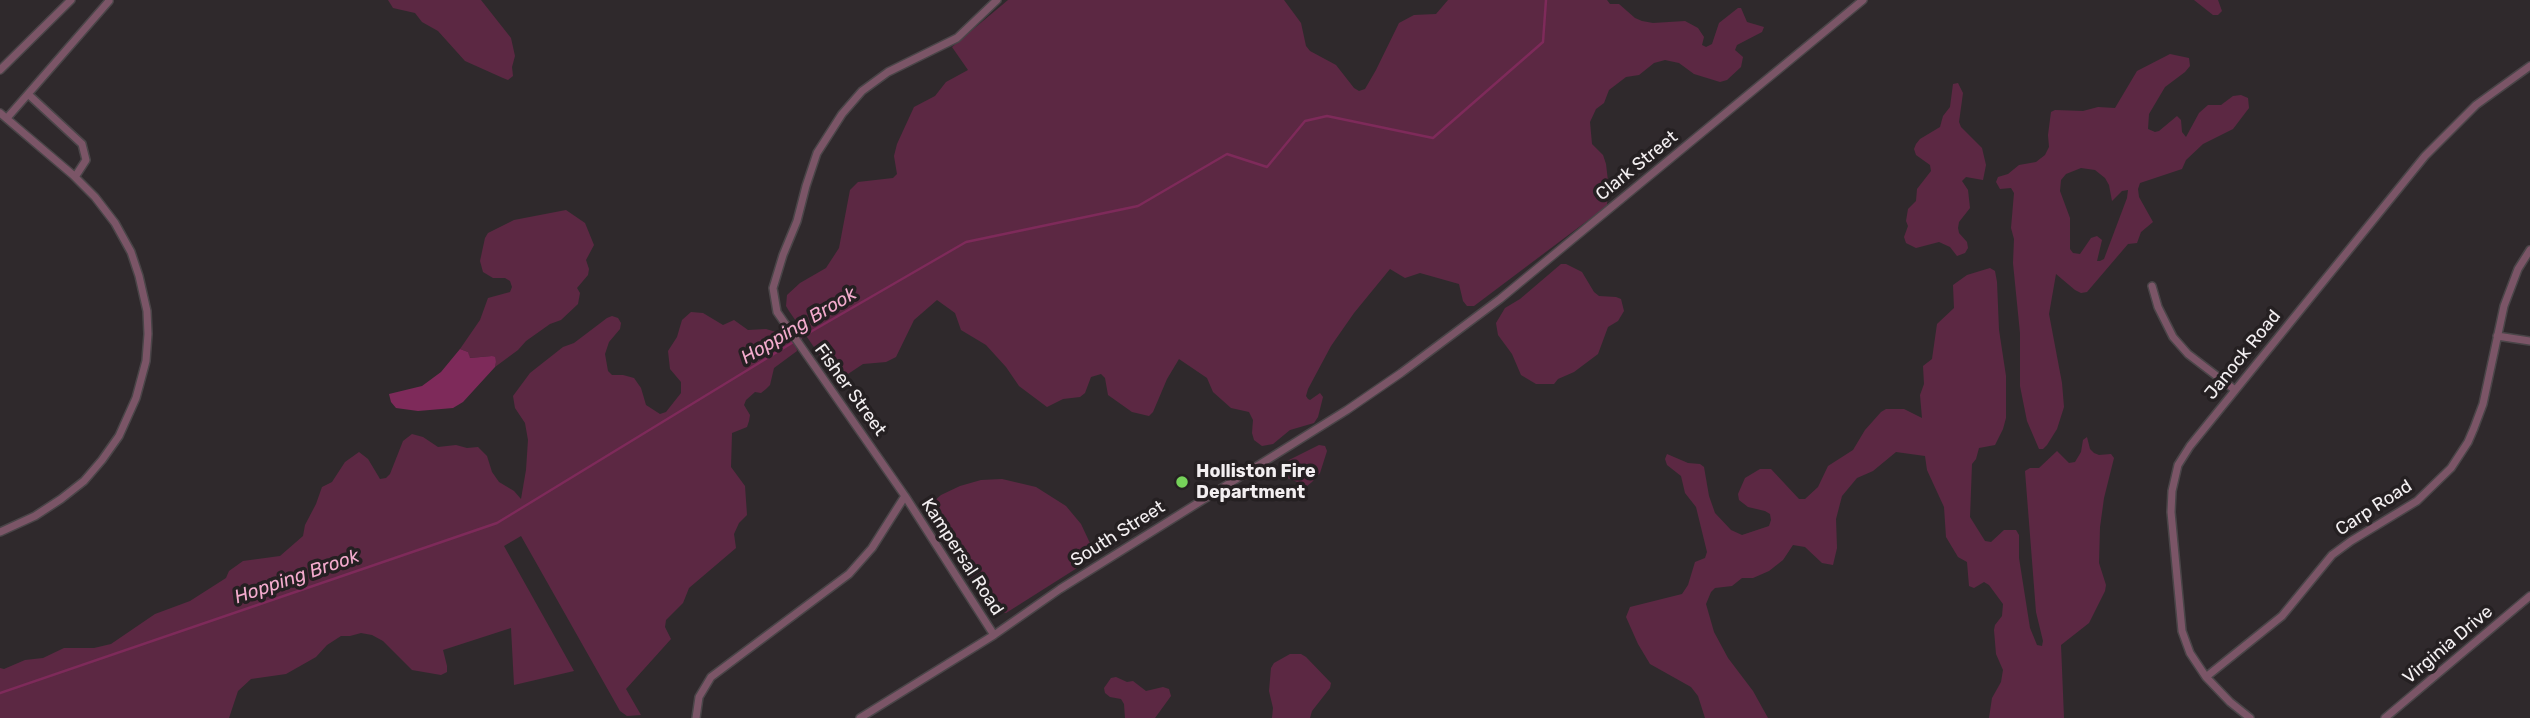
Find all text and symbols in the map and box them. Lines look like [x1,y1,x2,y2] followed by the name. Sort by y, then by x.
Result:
[1592,126,1682,206] street label: Clark Street
[737,283,861,369] water label: Hopping Brook
[2200,306,2286,404] street label: Janock Road
[809,340,891,440] street label: Fisher Street
[1196,461,1316,504] place label: Holliston Fire Department
[1174,474,1190,490] marker: Holliston Fire Department
[2332,475,2416,541] street label: Carp Road
[916,495,1008,619] street label: Kampersal Road
[1067,497,1169,571] street label: South Street
[232,545,362,609] water label: Hopping Brook
[2399,601,2497,689] street label: Virginia Drive

